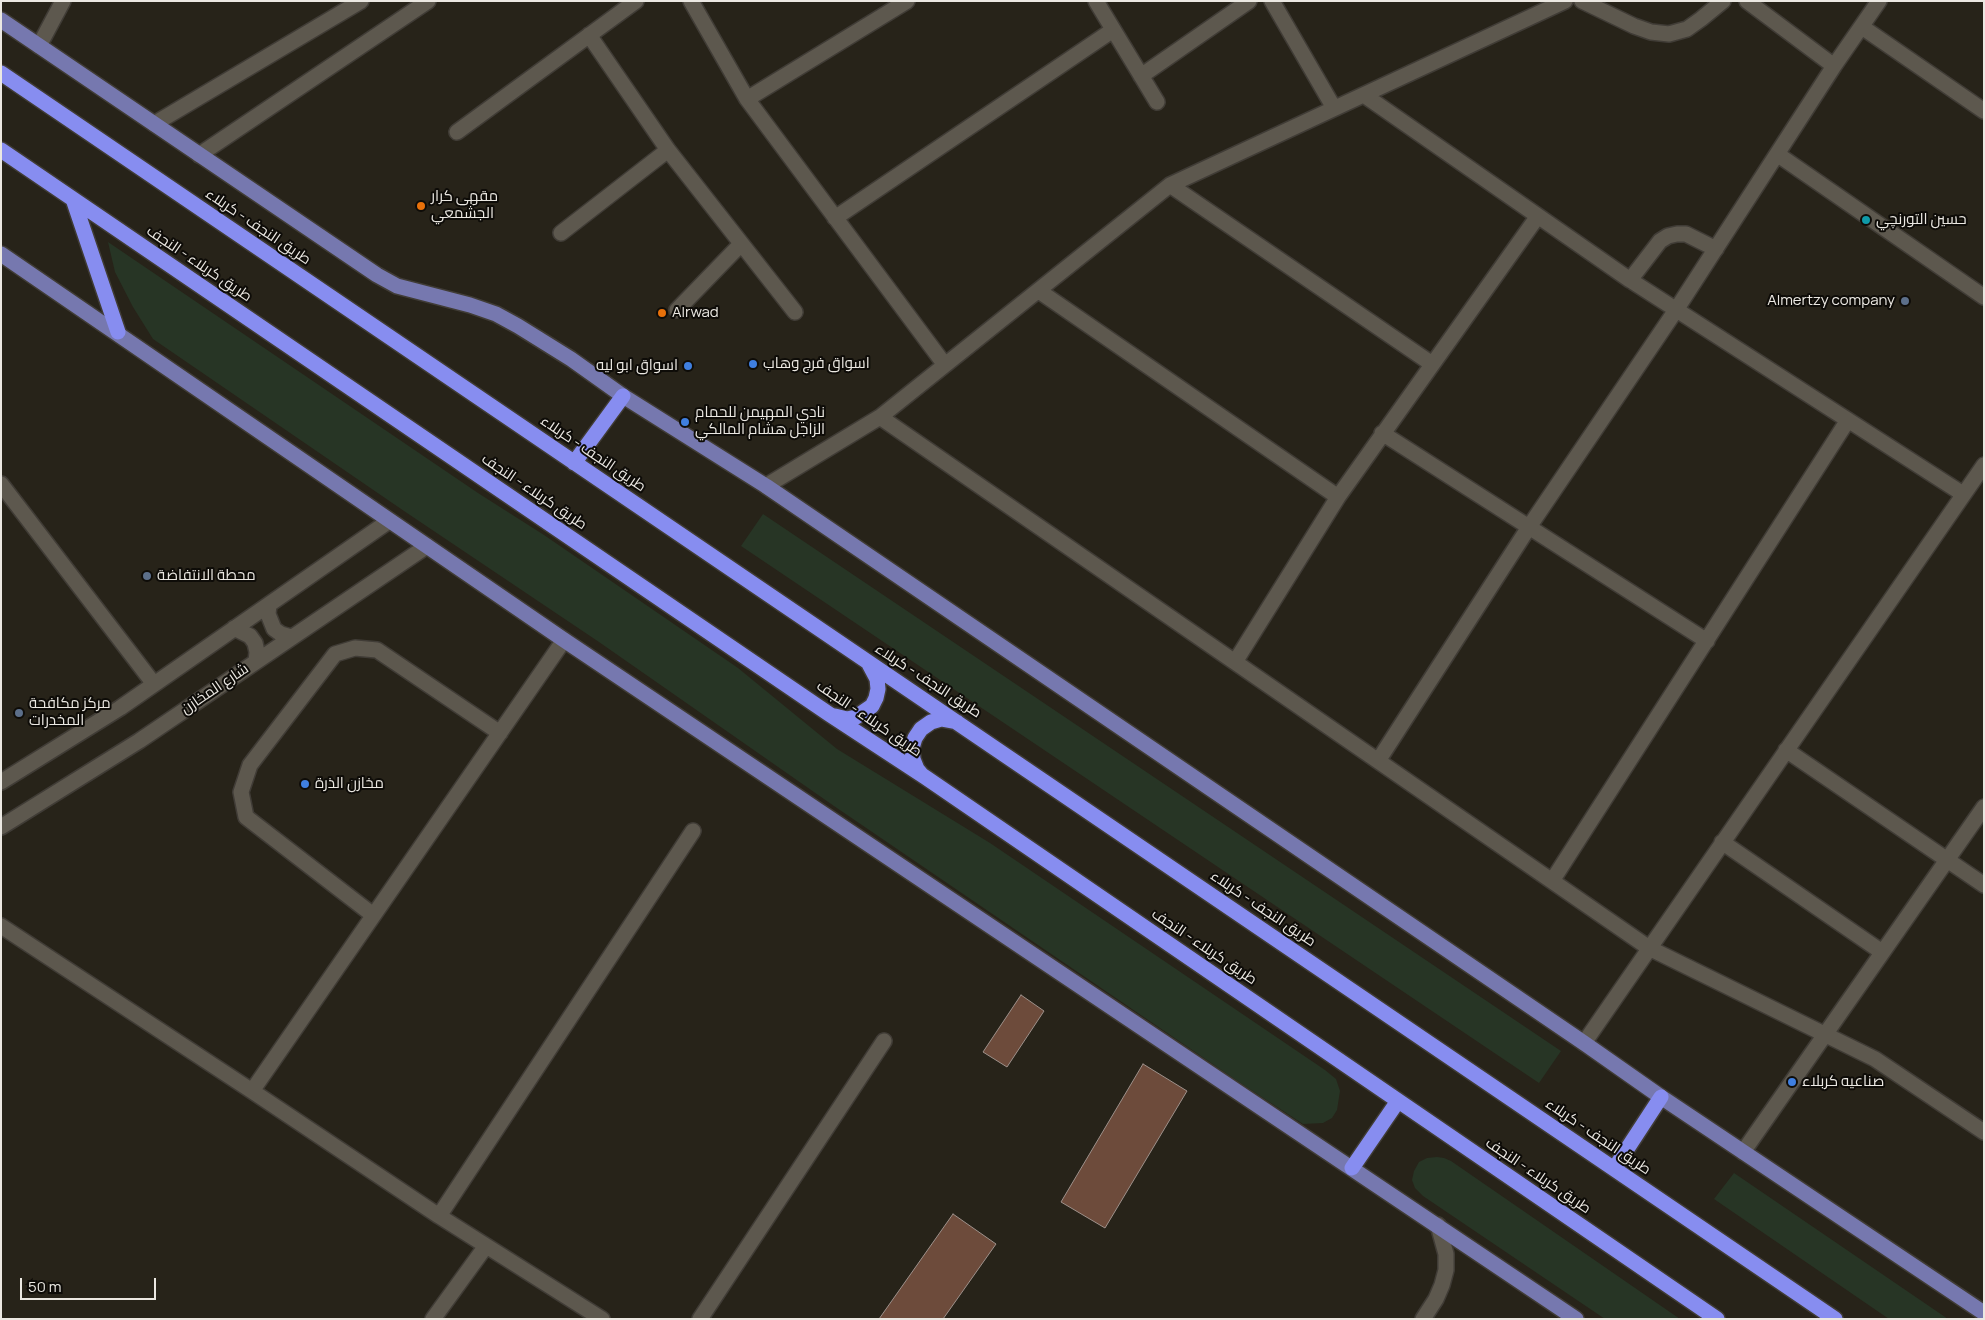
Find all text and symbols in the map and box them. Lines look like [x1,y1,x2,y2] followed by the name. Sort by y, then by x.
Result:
[202,185,314,269] street label: طريق النجف - كربلاء
[431,188,498,223] place label: مقهى كرار الجشمعي
[415,200,427,212] marker: مقهى كرار الجشمعي
[1876,211,1967,229] place label: حسين التورنچي
[1860,214,1872,226] marker: حسين التورنچي
[143,222,255,306] street label: طريق كربلاء - النجف
[1767,292,1895,310] place label: Almertzy company
[1899,295,1911,307] marker: Almertzy company
[672,304,719,322] place label: Alrwad
[656,307,668,319] marker: Alrwad
[763,355,870,373] place label: اسواق فرج وهاب
[596,357,678,375] place label: اسواق ابو ليه
[747,358,759,370] marker: اسواق فرج وهاب
[682,360,694,372] marker: اسواق ابو ليه
[695,404,825,439] place label: نادي المهيمن للحمام الزاجل هشام المالكي
[537,412,649,496] street label: طريق النجف - كربلاء
[679,416,691,428] marker: نادي المهيمن للحمام الزاجل هشام المالكي
[478,450,590,534] street label: طريق كربلاء - النجف
[157,567,256,585] place label: محطة الانتفاضة
[141,570,153,582] marker: محطة الانتفاضة
[871,640,985,722] street label: طريق النجف - كربلاء
[178,660,252,718] street label: شارع المخازن
[813,677,925,761] street label: طريق كربلاء - النجف
[29,695,111,730] place label: مركز مكافحة المخدرات
[13,707,25,719] marker: مركز مكافحة المخدرات
[315,775,384,793] place label: مخازن الذرة
[299,778,311,790] marker: مخازن الذرة
[1207,867,1319,951] street label: طريق النجف - كربلاء
[1148,905,1260,989] street label: طريق كربلاء - النجف
[1802,1073,1884,1091] place label: صناعيه كربلاء
[1786,1076,1798,1088] marker: صناعيه كربلاء
[1542,1095,1654,1179] street label: طريق النجف - كربلاء
[1482,1134,1594,1218] street label: طريق كربلاء - النجف
[22,1268,159,1300] scale bar
[28,1276,62,1297] text: 50 m

